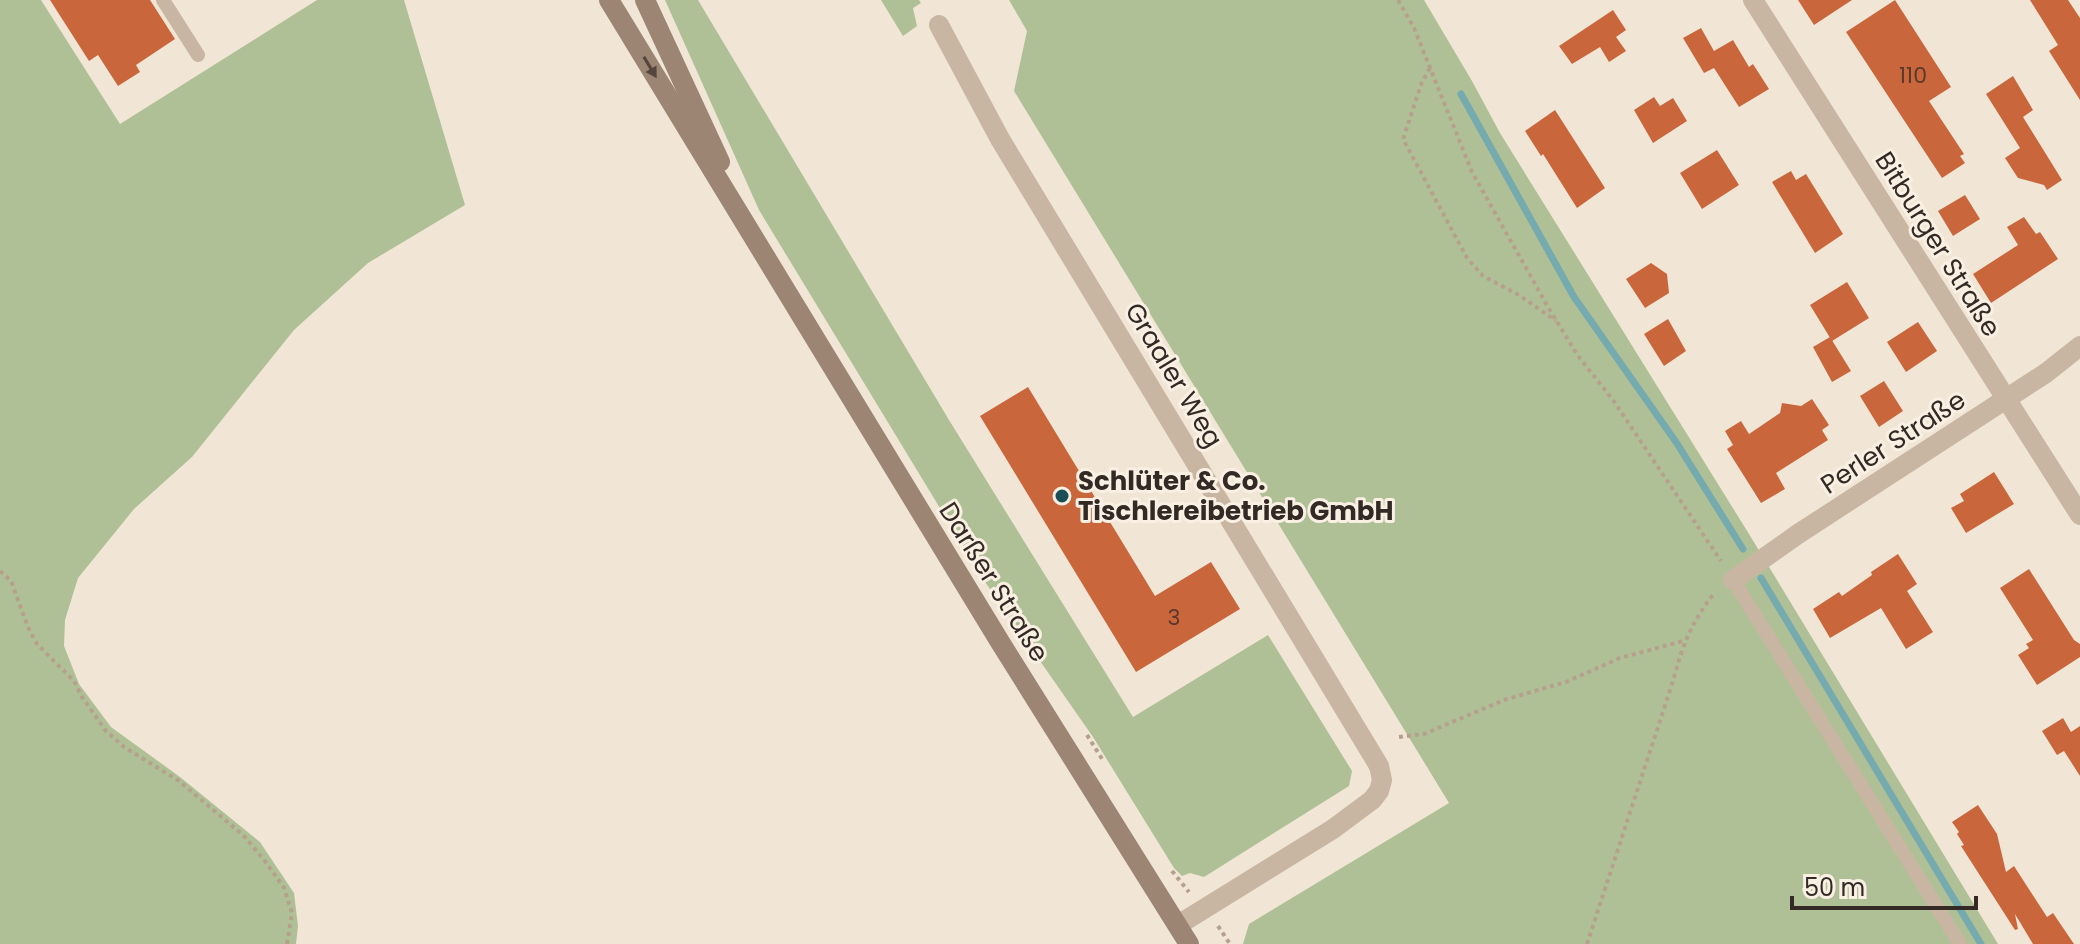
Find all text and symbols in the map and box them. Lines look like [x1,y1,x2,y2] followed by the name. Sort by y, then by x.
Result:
[643,56,657,78] one-way arrow
[1899,60,1927,91] house number: 110
[1867,145,2009,343] street label: Bitburger Straße
[1117,296,1231,454] street label: Graaler Weg
[1814,382,1972,502] street label: Perler Straße
[1078,463,1394,529] place label: Schlüter & Co. Tischlereibetrieb GmbH
[1053,487,1071,505] marker: Schlüter & Co. Tischlereibetrieb GmbH
[931,495,1057,669] street label: Darßer Straße
[1168,602,1180,633] house number: 3
[1792,860,1976,910] scale bar
[1804,871,1865,904] text: 50 m

